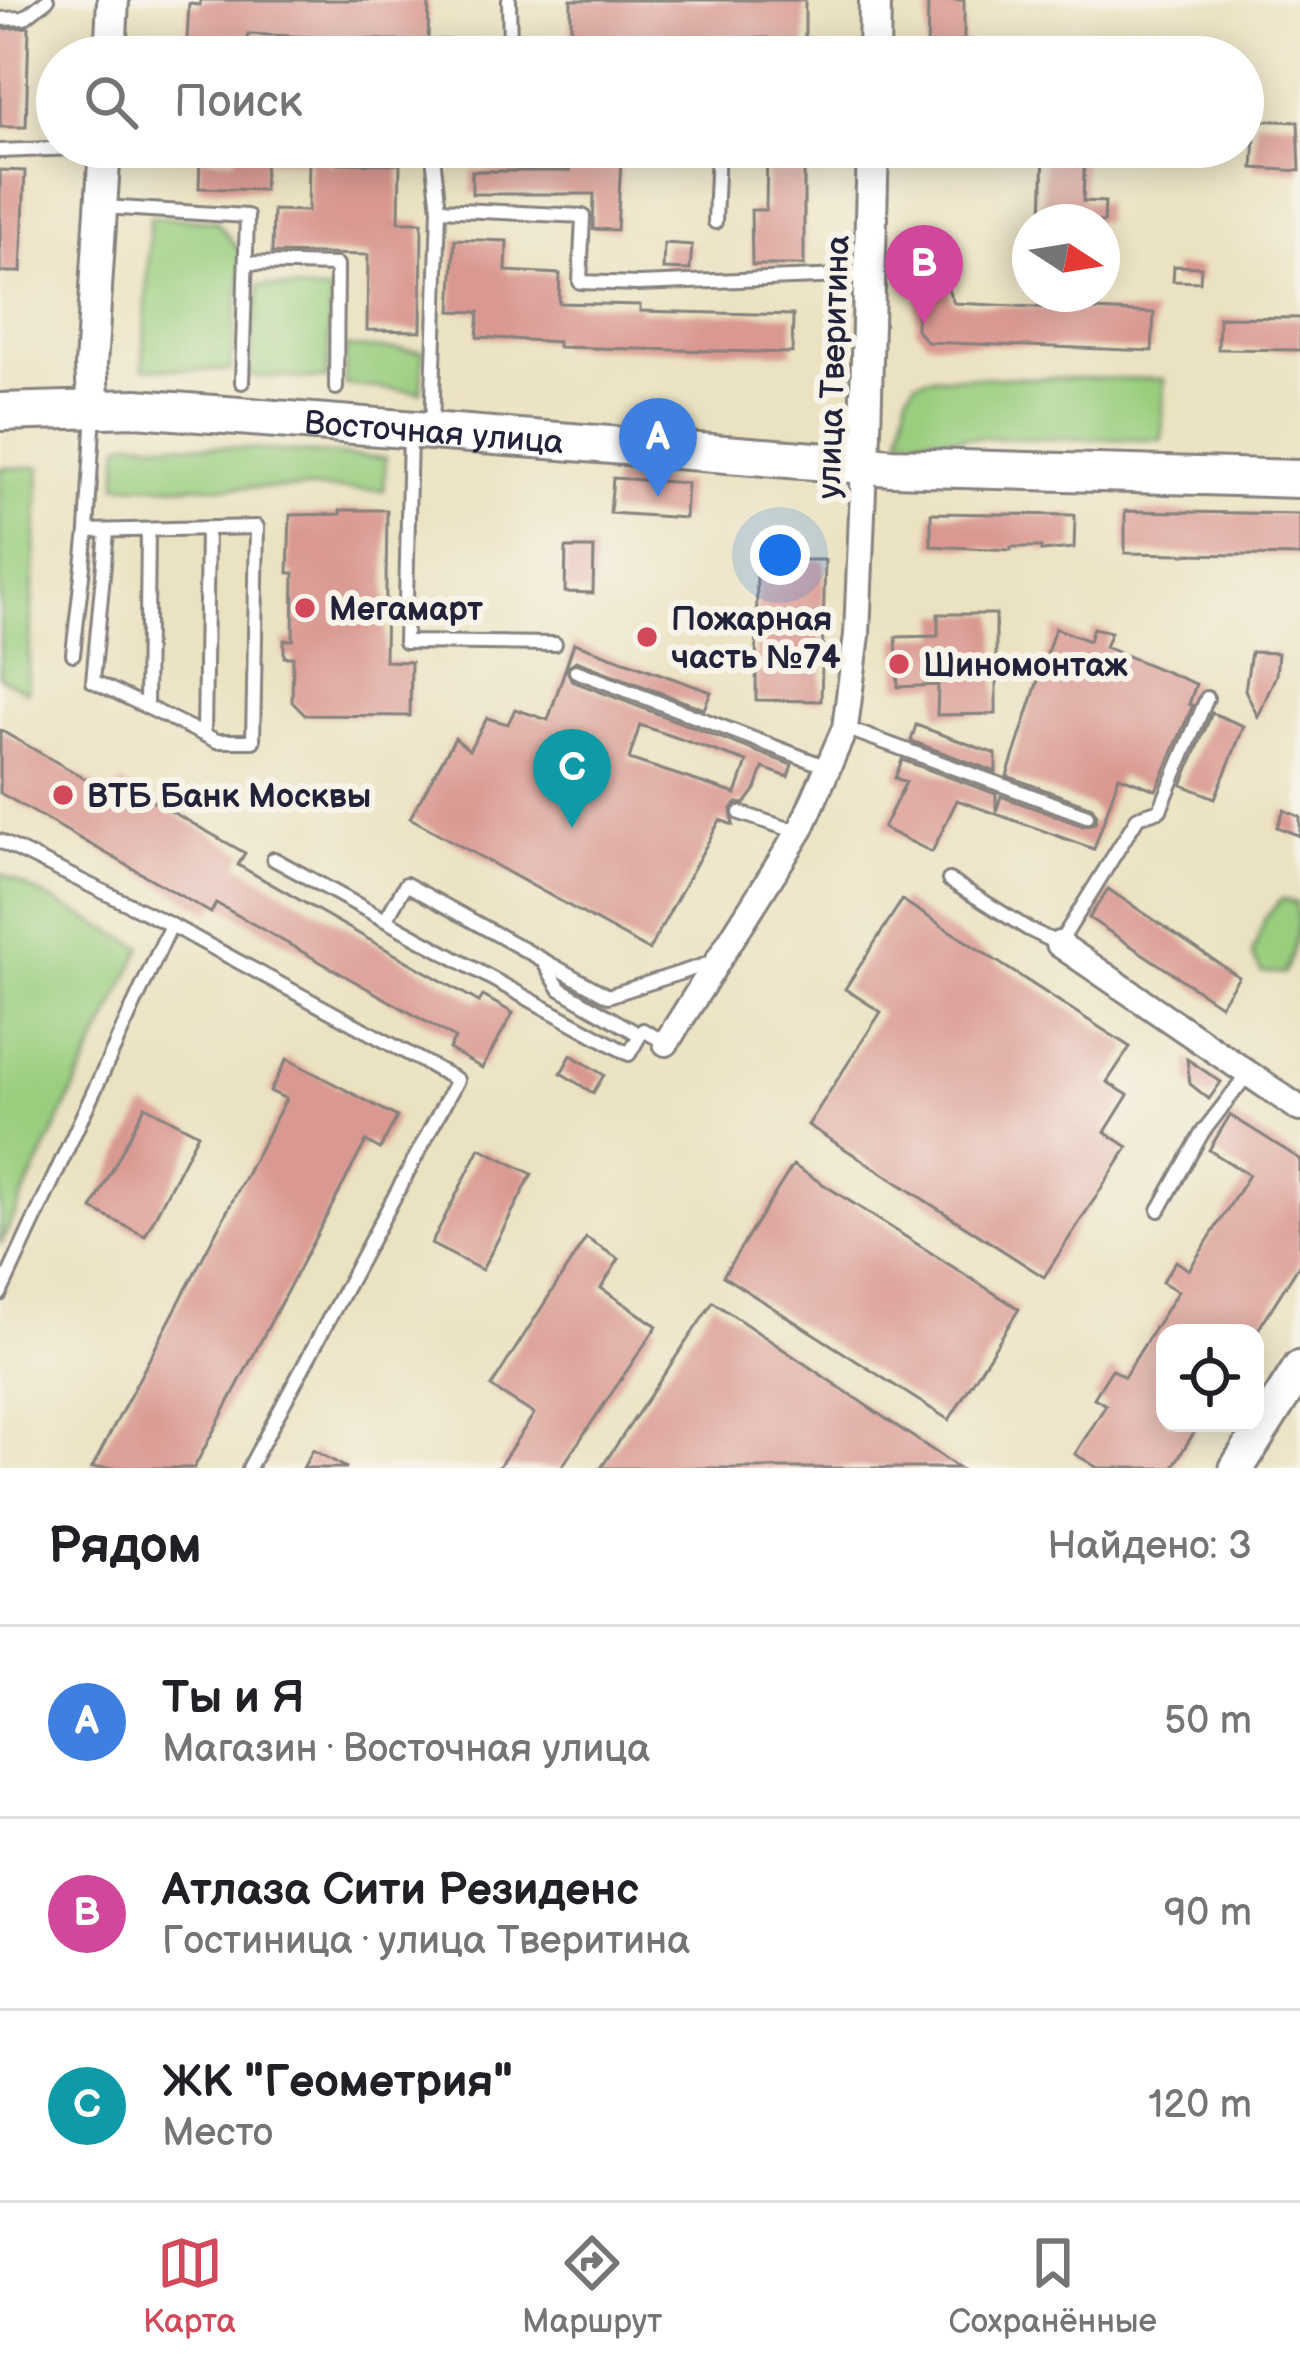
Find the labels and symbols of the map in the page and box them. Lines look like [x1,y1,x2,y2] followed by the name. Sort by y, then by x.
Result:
[1012,204,1120,312] north arrow
[885,225,963,324] pin: B
[809,234,859,500] street label: улица Тверитина
[619,398,697,497] pin: A
[303,403,565,463] street label: Восточная улица
[750,525,810,585] your location
[329,590,483,630] place label: Мегамарт
[292,595,318,621] marker: Мегамарт
[671,600,841,678] place label: Пожарная часть №74
[634,624,660,650] marker: Пожарная часть №74
[923,646,1128,686] place label: Шиномонтаж
[886,651,912,677] marker: Шиномонтаж
[533,729,611,828] pin: C
[87,777,371,817] place label: ВТБ Банк Москвы
[50,782,76,808] marker: ВТБ Банк Москвы

